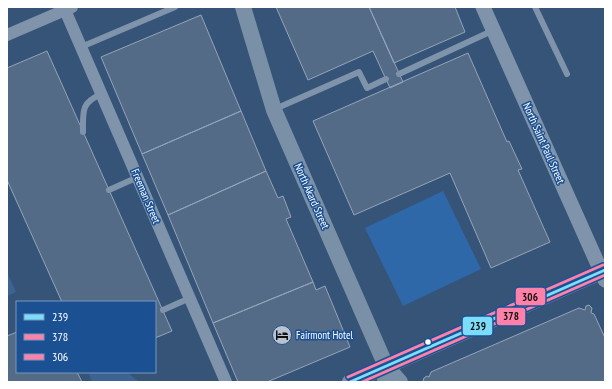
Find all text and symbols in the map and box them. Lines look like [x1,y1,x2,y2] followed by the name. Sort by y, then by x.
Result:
[520,100,568,186] street label: North Saint Paul Street
[291,161,333,231] street label: North Akard Street
[128,167,164,225] street label: Freeman Street
[515,287,546,306] line badge: 306
[522,290,538,304] text: 306
[16,301,156,373] legend
[496,307,526,326] line badge: 378
[52,309,68,324] text: 239
[503,309,519,323] text: 378
[462,316,493,336] line badge: 239
[470,319,486,333] text: 239
[271,324,293,346] hotel icon: Fairmont Hotel
[296,328,354,342] place label: Fairmont Hotel
[52,329,68,344] text: 378
[423,337,433,347] unlabelled marker
[52,349,68,364] text: 306

